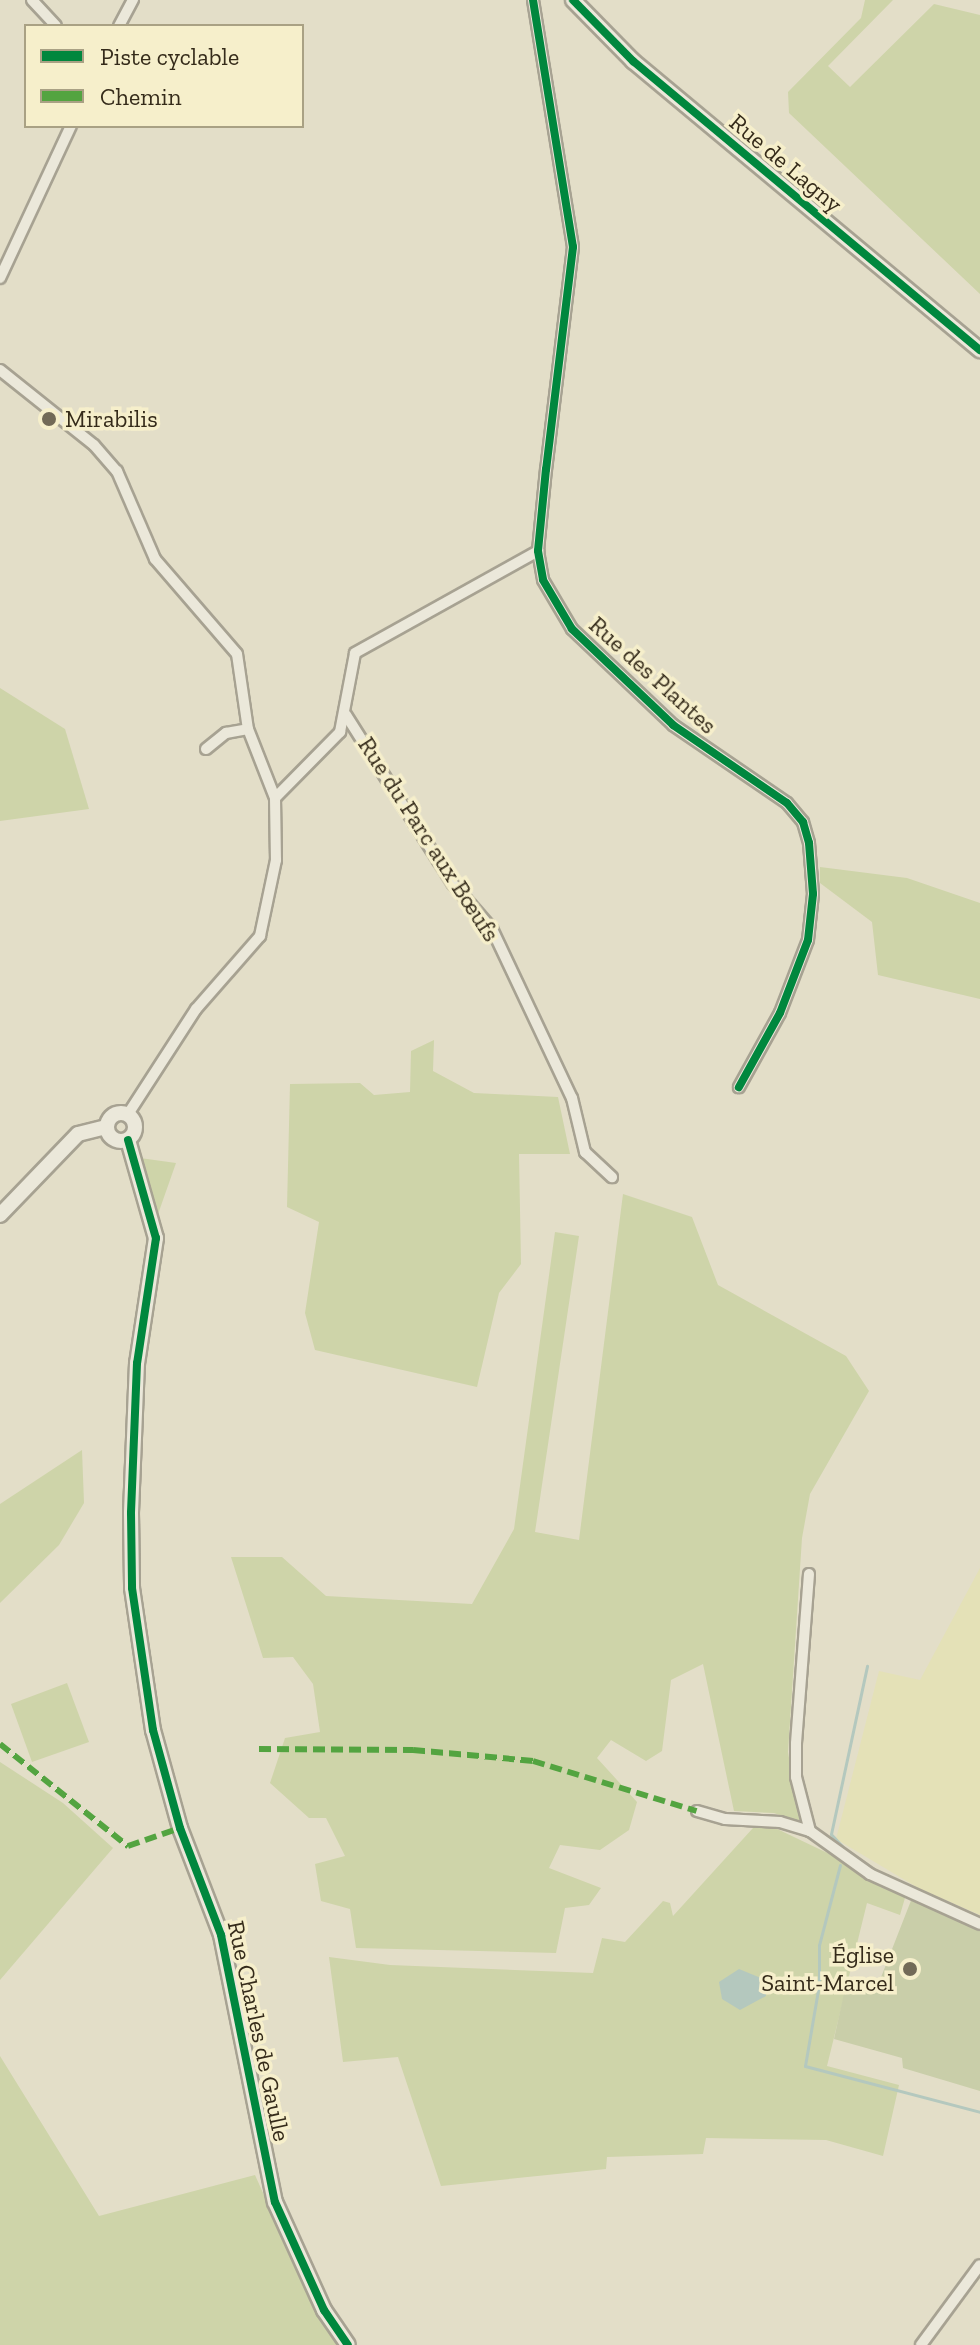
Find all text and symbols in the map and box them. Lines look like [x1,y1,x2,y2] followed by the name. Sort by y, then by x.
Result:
[24,24,304,128] legend
[100,42,239,71] text: Piste cyclable
[100,82,181,111] text: Chemin
[724,108,848,218] street label: Rue de Lagny
[65,405,158,433] place label: Mirabilis
[40,410,58,428] marker: Mirabilis
[583,610,723,740] street label: Rue des Plantes
[352,731,506,947] street label: Rue du Parc aux Bœufs
[222,1918,296,2144] street label: Rue Charles de Gaulle
[761,1941,894,1997] place label: Église Saint-Marcel
[901,1960,919,1978] marker: Église Saint-Marcel

